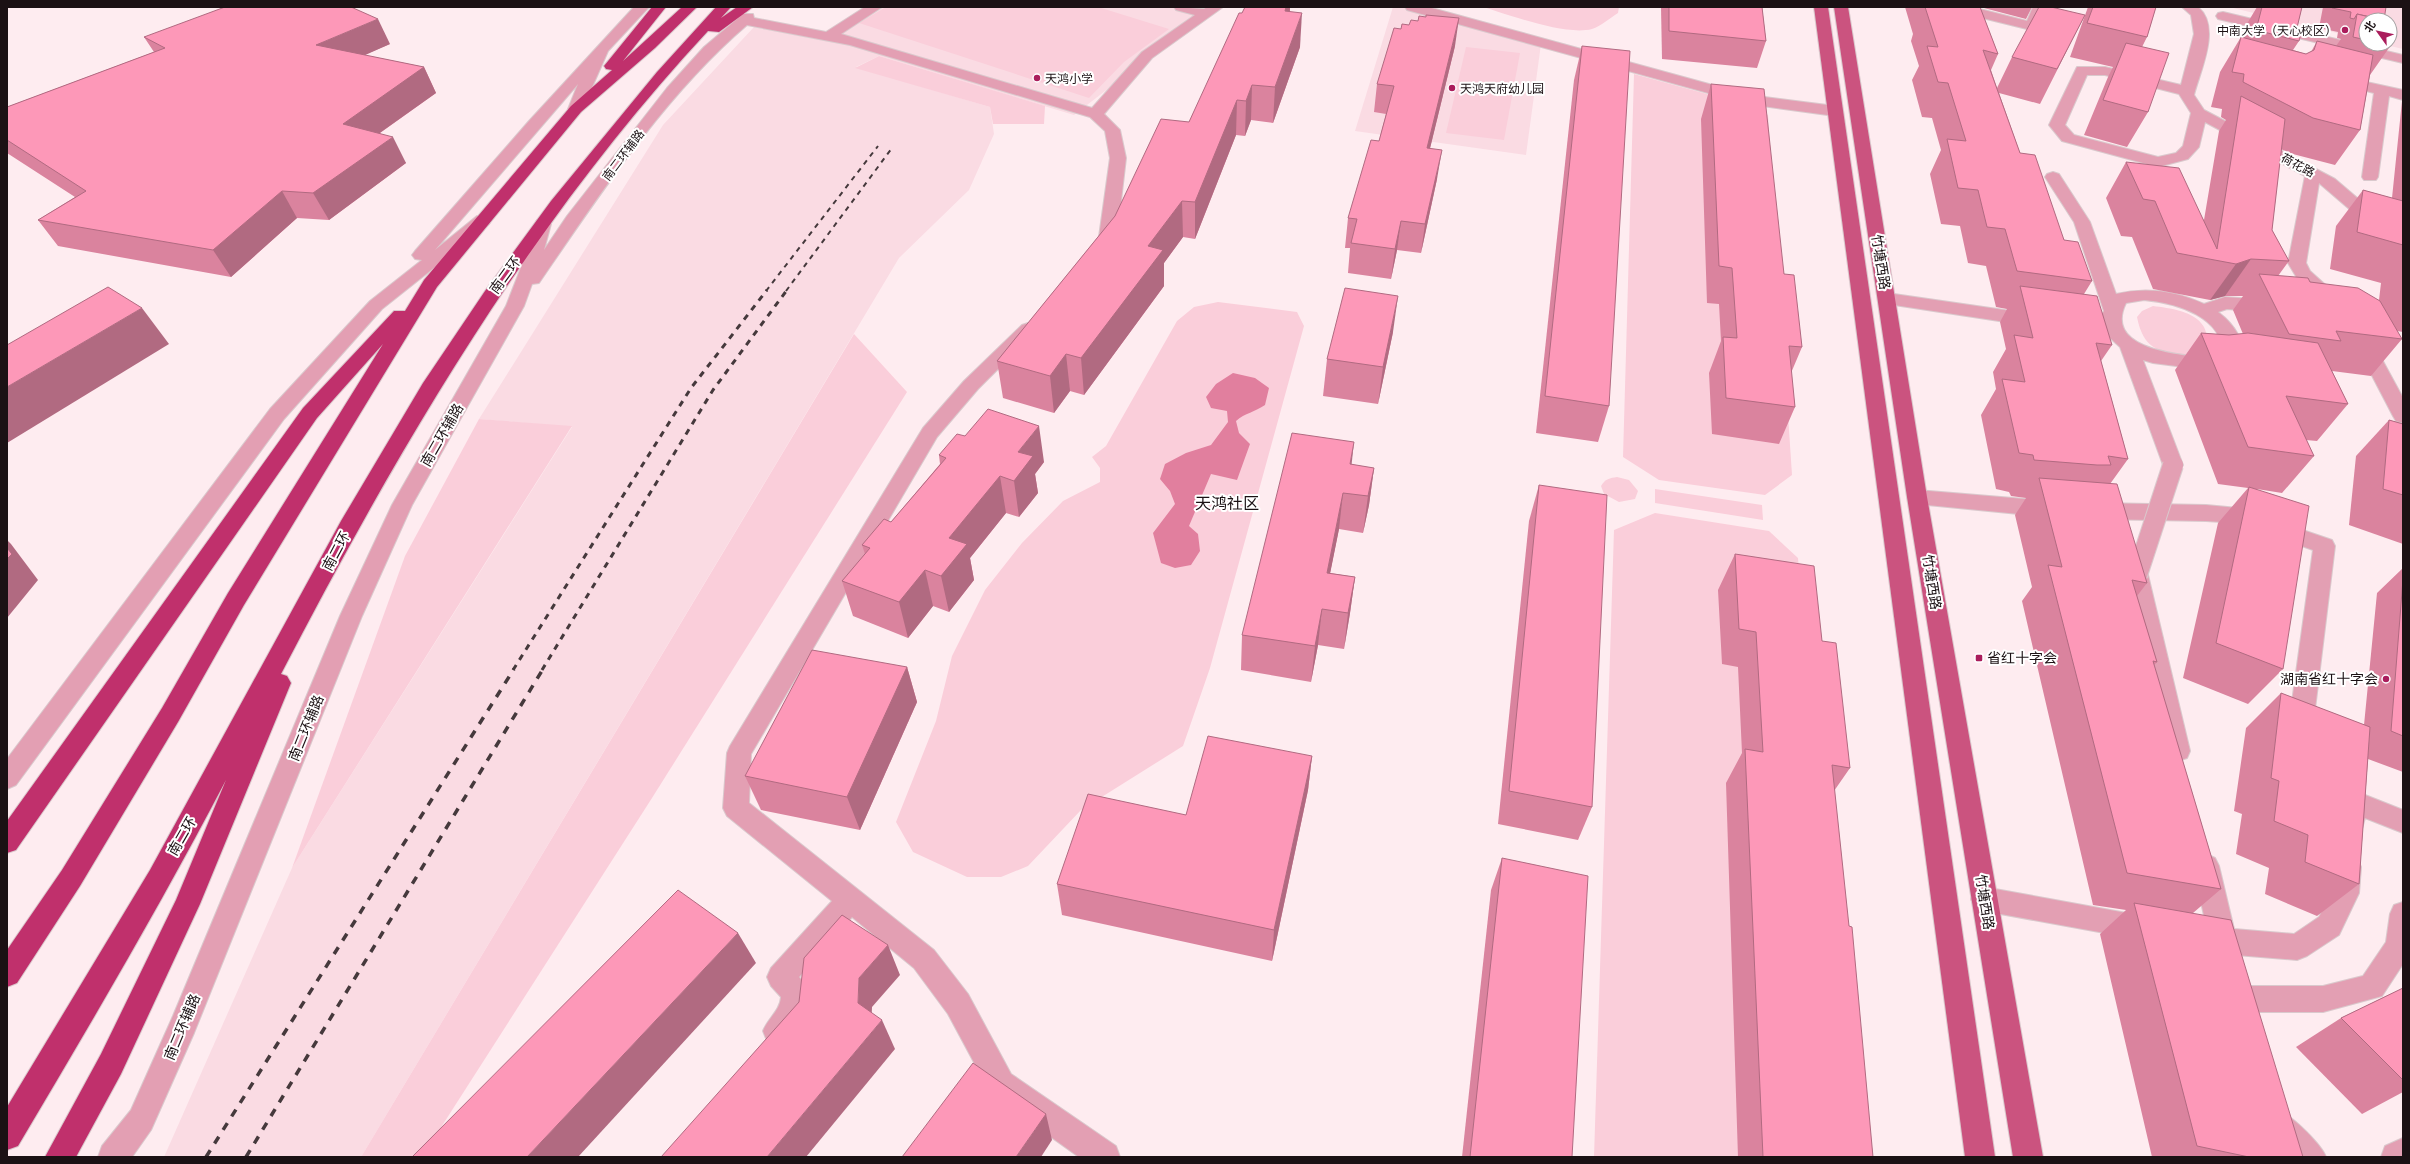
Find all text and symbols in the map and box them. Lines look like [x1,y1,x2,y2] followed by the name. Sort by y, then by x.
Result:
[2358,12,2398,52] north arrow
[2361,18,2378,35] text: 北
[2217,23,2337,38] place label: 中南大学（天心校区）
[2340,25,2350,35] marker: 中南大学（天心校区）
[1045,71,1093,86] place label: 天鸿小学
[1032,73,1042,83] marker: 天鸿小学
[1460,81,1544,96] place label: 天鸿天府幼儿园
[1447,83,1457,93] marker: 天鸿天府幼儿园
[599,127,647,183] street label: 南二环辅路
[2279,150,2317,180] street label: 荷花路
[1868,233,1894,291] street label: 竹塘西路
[485,253,525,297] street label: 南二环
[417,400,467,470] street label: 南二环辅路
[1195,493,1259,513] district label: 天鸿社区
[318,528,354,574] street label: 南二环
[1919,553,1945,611] street label: 竹塘西路
[1987,649,2057,667] place label: 省红十字会
[1974,653,1984,663] marker: 省红十字会
[2280,670,2378,688] place label: 湖南省红十字会
[2381,674,2391,684] marker: 湖南省红十字会
[285,692,327,764] street label: 南二环辅路
[164,813,200,859] street label: 南二环
[1972,873,1998,931] street label: 竹塘西路
[160,991,204,1063] street label: 南二环辅路

